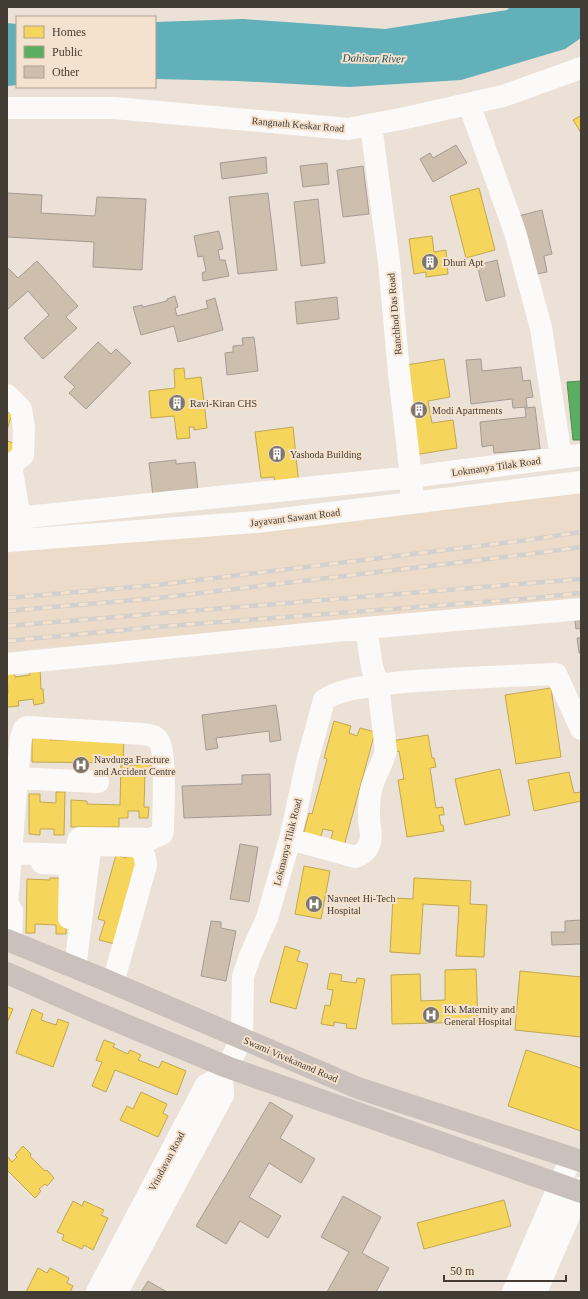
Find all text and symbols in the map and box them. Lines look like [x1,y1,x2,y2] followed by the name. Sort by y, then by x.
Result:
[16,16,156,88] legend
[52,25,86,39] text: Homes
[52,45,83,59] text: Public
[342,51,406,65] water label: Dahisar River
[52,65,79,79] text: Other
[251,115,345,134] street label: Rangnath Keskar Road
[420,252,440,272] building icon: Dhuri Apt
[443,257,484,268] place label: Dhuri Apt
[385,273,404,355] street label: Ranchhod Das Road
[167,393,187,413] building icon: Ravi-Kiran CHS
[190,398,257,409] place label: Ravi-Kiran CHS
[409,400,429,420] building icon: Modi Apartments
[432,405,502,416] place label: Modi Apartments
[267,444,287,464] building icon: Yashoda Building
[290,449,362,460] place label: Yashoda Building
[451,455,541,478] street label: Lokmanya Tilak Road
[249,507,341,528] street label: Jayavant Sawant Road
[94,754,176,777] place label: Navdurga Fracture and Accident Centre
[71,755,91,775] hospital icon: Navdurga Fracture and Accident Centre
[271,797,304,887] street label: Lokmanya Tilak Road
[327,893,395,916] place label: Navneet Hi-Tech Hospital
[304,894,324,914] hospital icon: Navneet Hi-Tech Hospital
[444,1004,515,1027] place label: Kk Maternity and General Hospital
[421,1005,441,1025] hospital icon: Kk Maternity and General Hospital
[242,1035,340,1084] street label: Swami Vivekanand Road
[146,1130,187,1193] street label: Vrindavan Road
[444,1257,566,1283] scale bar
[450,1264,475,1278] text: 50 m

